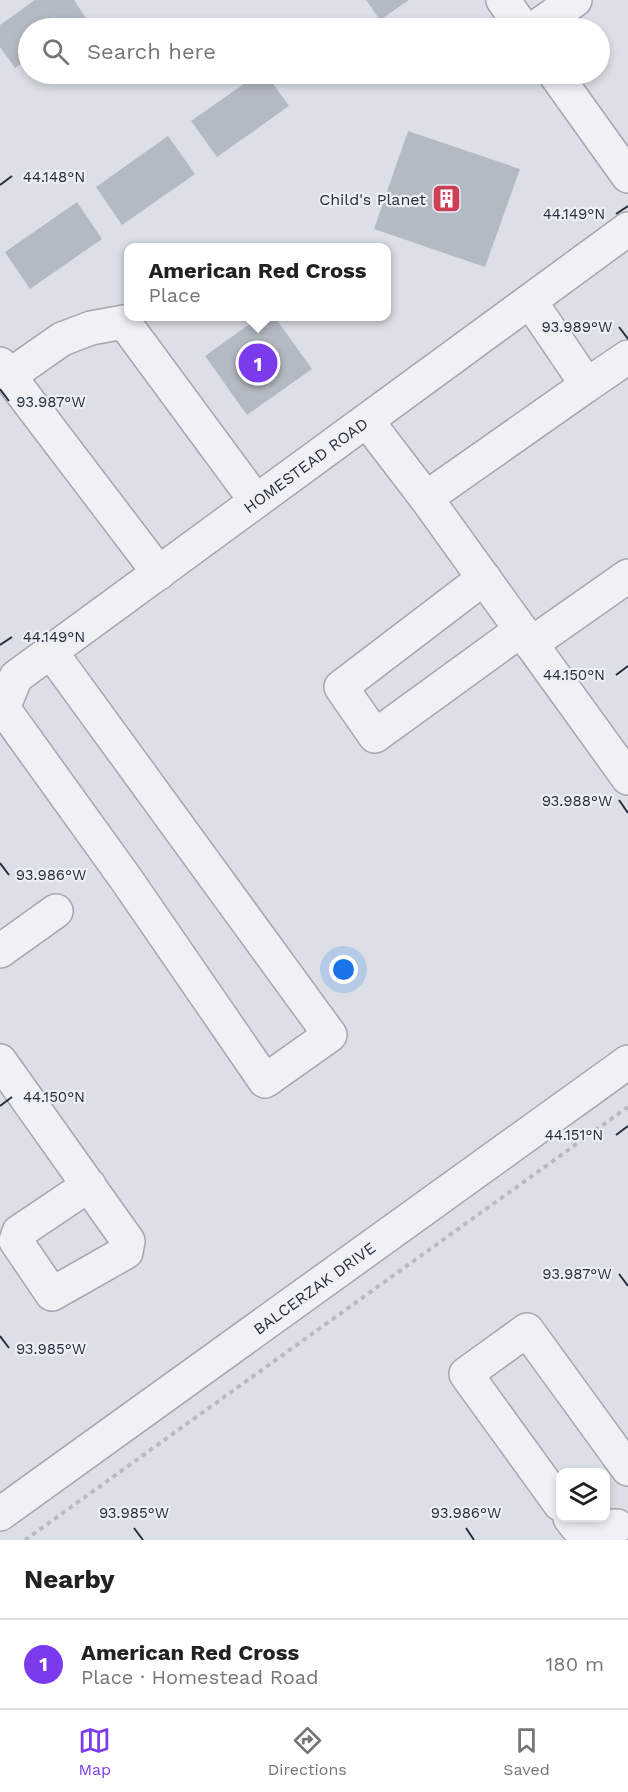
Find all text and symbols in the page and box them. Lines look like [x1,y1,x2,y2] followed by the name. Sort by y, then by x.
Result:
[18,18,610,84] search box
[39,35,72,68] icon: search
[87,39,216,64] text: Search here
[23,168,85,186] text: 44.148°N
[431,183,463,215] building icon: Child's Planet
[319,190,426,209] place label: Child's Planet
[543,205,605,223] text: 44.149°N
[124,243,391,321] popup
[148,258,367,283] text: American Red Cross
[148,283,201,307] text: Place
[542,318,612,336] text: 93.989°W
[238,340,278,386] pin: 1
[16,393,86,411] text: 93.987°W
[240,413,371,517] street label: HOMESTEAD ROAD
[23,628,85,646] text: 44.149°N
[543,666,605,684] text: 44.150°N
[542,792,612,810] text: 93.988°W
[16,866,86,884] text: 93.986°W
[329,955,358,984] your location
[23,1088,85,1106] text: 44.150°N
[545,1126,603,1144] text: 44.151°N
[249,1238,379,1338] street label: BALCERZAK DRIVE
[542,1265,612,1283] text: 93.987°W
[16,1340,86,1358] text: 93.985°W
[556,1468,610,1522] map controls
[556,1468,610,1522] button: layers
[99,1504,169,1522] text: 93.985°W
[431,1504,501,1522] text: 93.986°W
[24,1564,115,1594] text: Nearby
[81,1640,299,1665] text: American Red Cross
[39,1652,48,1676] text: 1
[546,1652,604,1676] text: 180 m
[81,1665,319,1689] text: Place · Homestead Road
[78,1724,111,1779] tab: Map
[268,1724,347,1779] tab: Directions
[503,1724,550,1779] tab: Saved

